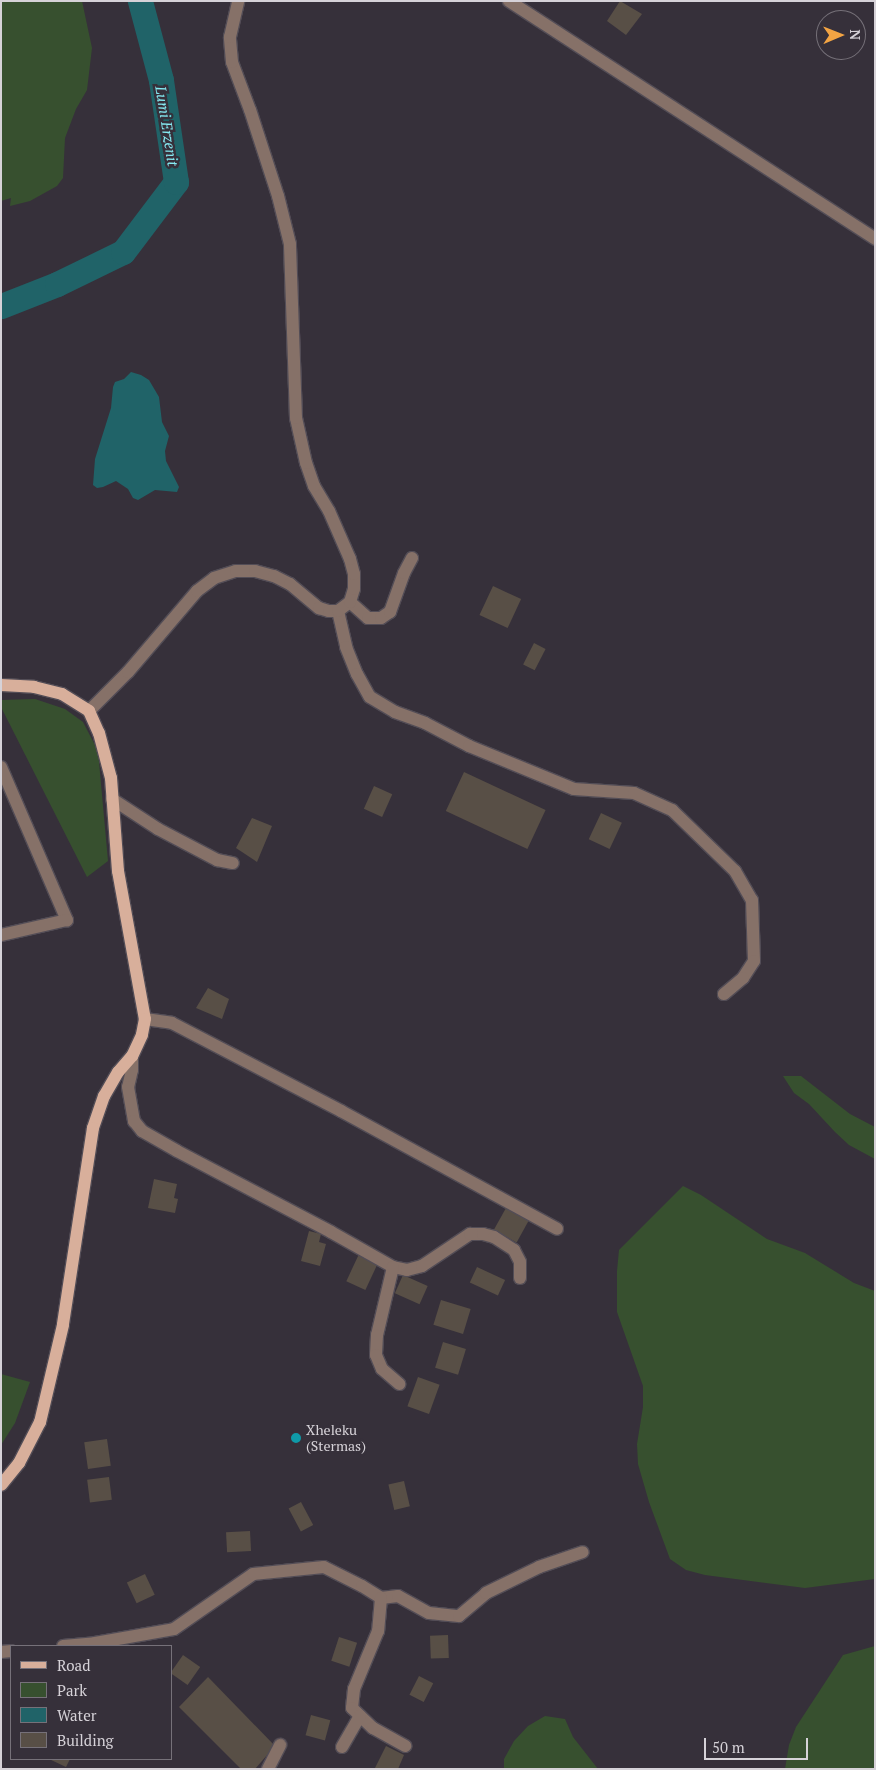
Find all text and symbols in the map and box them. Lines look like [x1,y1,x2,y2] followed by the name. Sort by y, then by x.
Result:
[816,10,866,60] north arrow
[846,29,865,40] text: N
[152,84,182,168] water label: Lumi Erzenit
[306,1422,366,1454] place label: Xheleku (Stermas)
[290,1432,302,1444] marker: Xheleku (Stermas)
[10,1645,172,1760] legend
[57,1655,90,1675] text: Road
[57,1680,87,1700] text: Park
[57,1705,96,1725] text: Water
[706,1728,810,1760] scale bar
[57,1730,114,1750] text: Building
[712,1737,745,1757] text: 50 m

